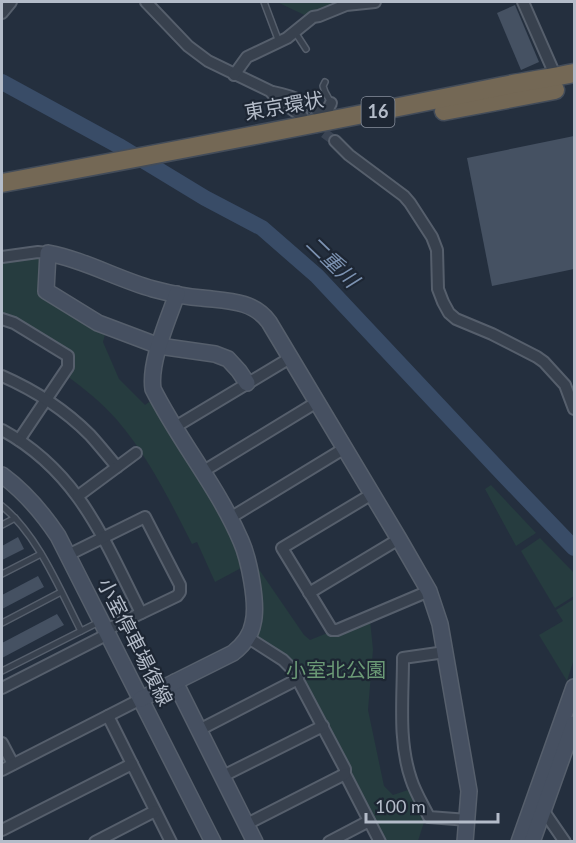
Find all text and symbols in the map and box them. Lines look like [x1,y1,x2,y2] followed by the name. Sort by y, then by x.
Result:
[242,86,325,124] street label: 東京環状
[362,97,394,127] road number: 16
[302,230,366,293] water label: 二重川
[93,574,178,709] street label: 小室停車場復線
[286,657,386,681] park label: 小室北公園
[366,786,498,824] scale bar
[375,795,426,817] text: 100 m

